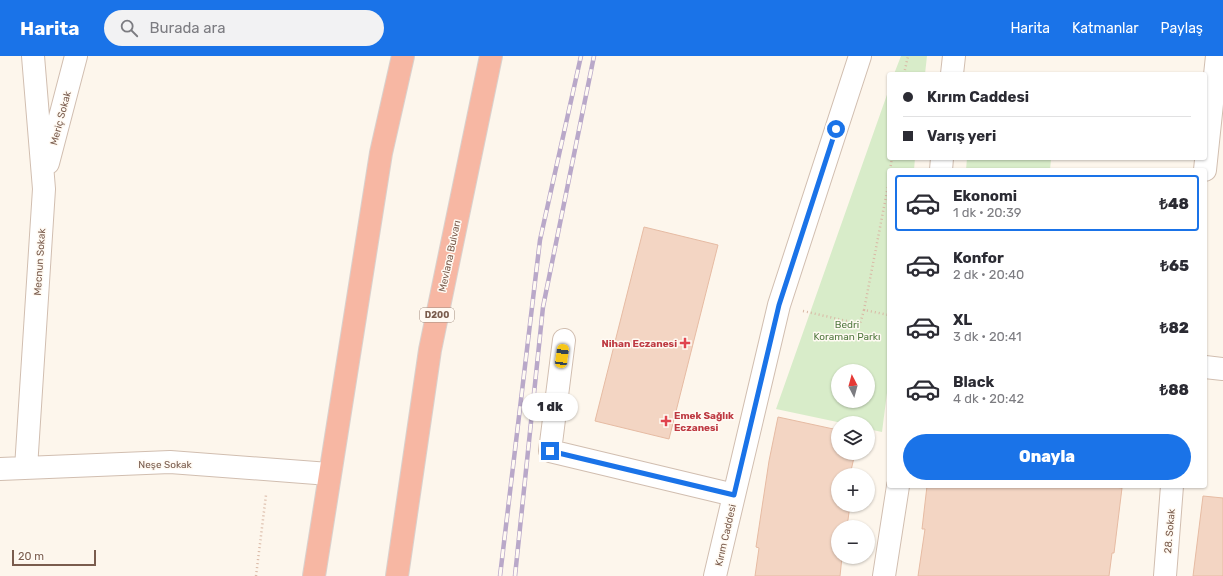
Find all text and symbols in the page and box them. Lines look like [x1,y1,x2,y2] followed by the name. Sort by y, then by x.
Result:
[104,10,384,46] search box
[20,17,80,40] text: Harita
[118,17,140,39] icon: search
[150,19,225,37] text: Burada ara
[1010,20,1050,37] text: Harita
[1072,20,1139,37] text: Katmanlar
[1161,20,1203,37] text: Paylaş
[927,88,1029,106] text: Kırım Caddesi
[48,89,74,147] street label: Meriç Sokak
[827,120,845,138] route start
[927,127,996,145] text: Varış yeri
[905,185,941,221] icon: car
[953,187,1017,205] text: Ekonomi
[1159,195,1189,213] text: ₺48
[953,205,1021,220] text: 1 dk · 20:39
[437,219,463,293] street label: Mevlana Bulvarı
[32,227,48,296] street label: Mecnun Sokak
[905,247,941,283] icon: car
[953,249,1004,267] text: Konfor
[1160,257,1189,275] text: ₺65
[953,267,1024,282] text: 2 dk · 20:40
[420,308,454,322] road number: D200
[905,309,941,345] icon: car
[953,311,972,329] text: XL
[814,319,880,343] park label: Bedri Koraman Parkı
[1160,319,1189,337] text: ₺82
[953,329,1022,344] text: 3 dk · 20:41
[602,338,677,350] place label: Nihan Eczanesi
[680,338,690,348] marker: Nihan Eczanesi
[554,343,570,369] car
[831,364,875,408] north arrow
[831,364,875,564] map controls
[905,371,941,407] icon: car
[953,373,994,391] text: Black
[1160,381,1189,399] text: ₺88
[953,391,1024,406] text: 4 dk · 20:42
[522,393,578,421] callout: 1 dk
[537,399,563,414] text: 1 dk
[674,410,734,434] place label: Emek Sağlık Eczanesi
[661,416,671,426] marker: Emek Sağlık Eczanesi
[831,416,875,460] button: layers
[903,434,1191,480] button: Onayla
[541,442,559,460] route end
[138,459,193,471] street label: Neşe Sokak
[831,468,875,512] button: +
[713,503,739,567] street label: Kırım Caddesi
[1162,507,1178,554] street label: 28. Sokak
[831,520,875,564] button: −
[12,548,96,567] scale bar
[18,550,44,563] text: 20 m

